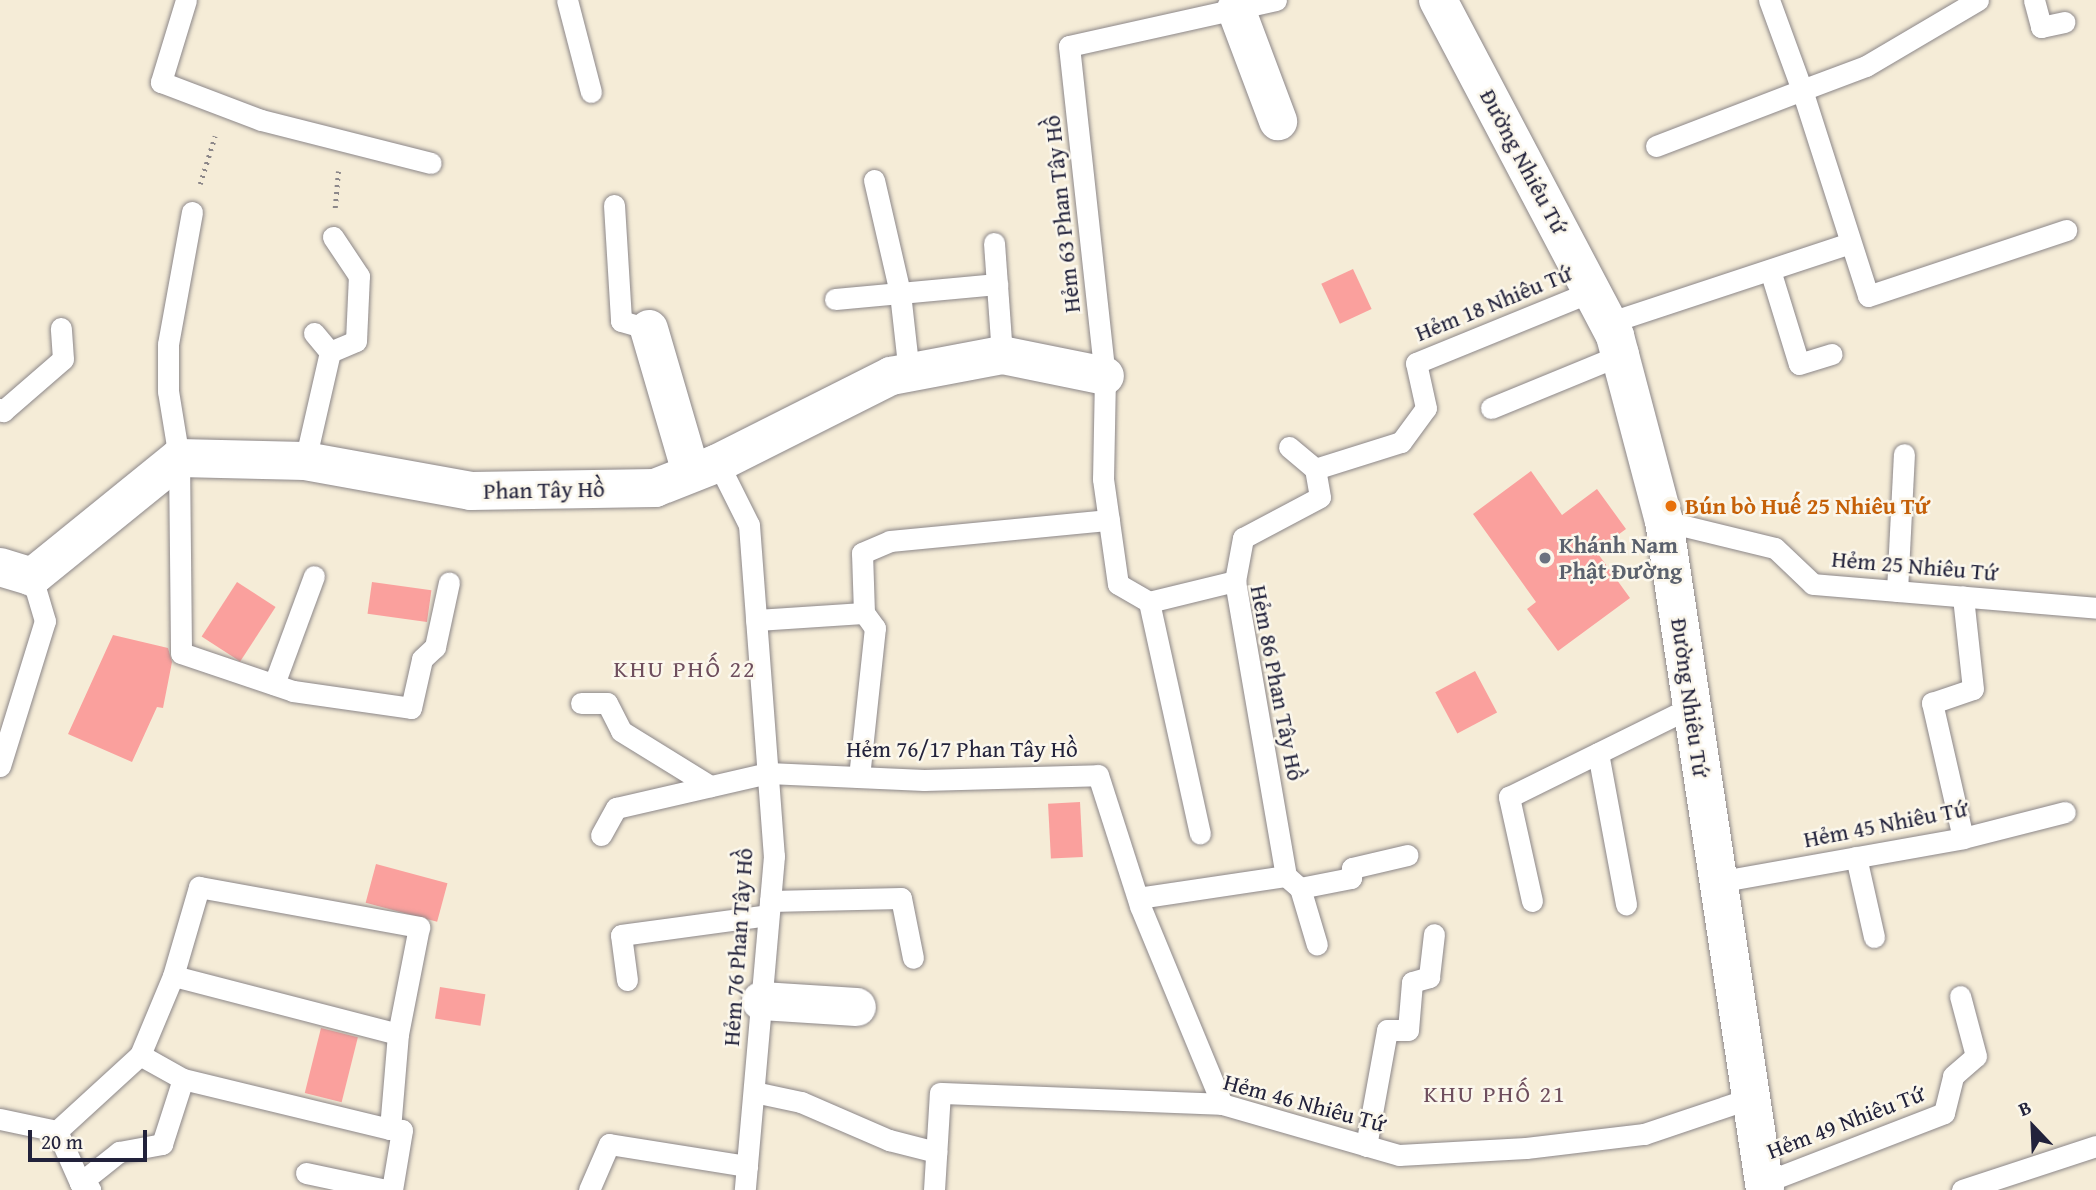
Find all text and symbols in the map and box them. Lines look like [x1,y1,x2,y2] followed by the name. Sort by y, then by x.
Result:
[1474,84,1574,240] street label: Đường Nhiêu Tứ
[1038,114,1086,314] street label: Hẻm 63 Phan Tây Hồ
[1411,259,1577,347] street label: Hẻm 18 Nhiêu Tứ
[483,475,605,505] street label: Phan Tây Hồ
[1685,492,1931,520] place label: Bún bò Huế 25 Nhiêu Tứ
[1663,498,1679,514] marker: Bún bò Huế 25 Nhiêu Tứ
[1559,531,1682,585] place label: Khánh Nam Phật Đường
[1830,545,2000,587] street label: Hẻm 25 Nhiêu Tứ
[1537,550,1553,566] marker: Khánh Nam Phật Đường
[1245,583,1309,783] street label: Hẻm 86 Phan Tây Hồ
[1665,616,1715,780] street label: Đường Nhiêu Tứ
[615,655,755,683] district label: KHU PHỐ 22
[846,735,1078,763] street label: Hẻm 76/17 Phan Tây Hồ
[1801,794,1971,854] street label: Hẻm 45 Nhiêu Tứ
[717,847,759,1047] street label: Hẻm 76 Phan Tây Hồ
[1221,1068,1389,1138] street label: Hẻm 46 Nhiêu Tứ
[1763,1079,1929,1165] street label: Hẻm 49 Nhiêu Tứ
[1425,1080,1565,1108] district label: KHU PHỐ 21
[1998,1092,2068,1162] north arrow
[2014,1092,2036,1123] text: B
[32,1116,150,1160] scale bar
[41,1126,83,1157] text: 20 m

